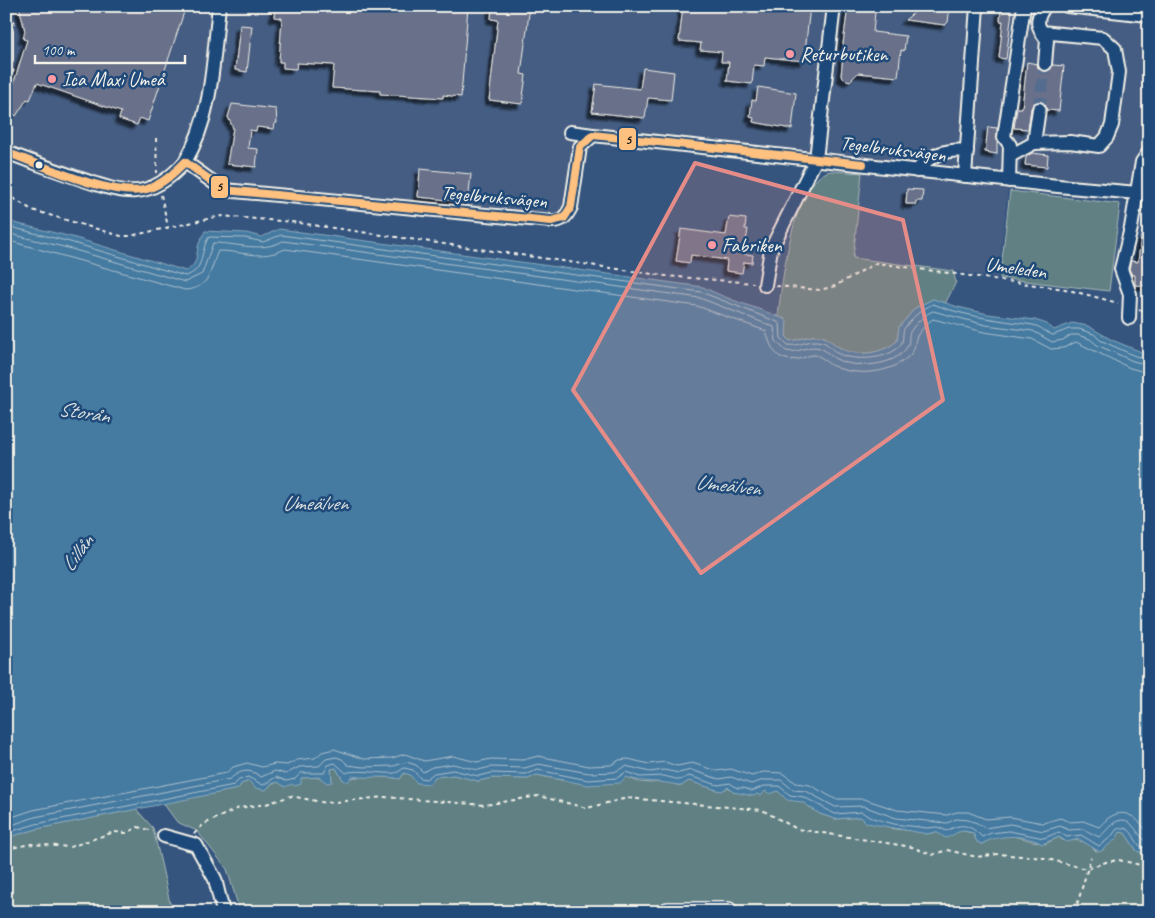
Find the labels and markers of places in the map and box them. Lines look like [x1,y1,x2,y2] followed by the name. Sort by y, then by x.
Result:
[800,42,889,67] place label: Returbutiken
[784,48,796,60] marker: Returbutiken
[62,67,166,92] place label: Ica Maxi Umeå
[46,73,58,85] marker: Ica Maxi Umeå
[34,160,44,170] unlabelled marker
[722,233,783,258] place label: Fabriken
[706,239,718,251] marker: Fabriken

